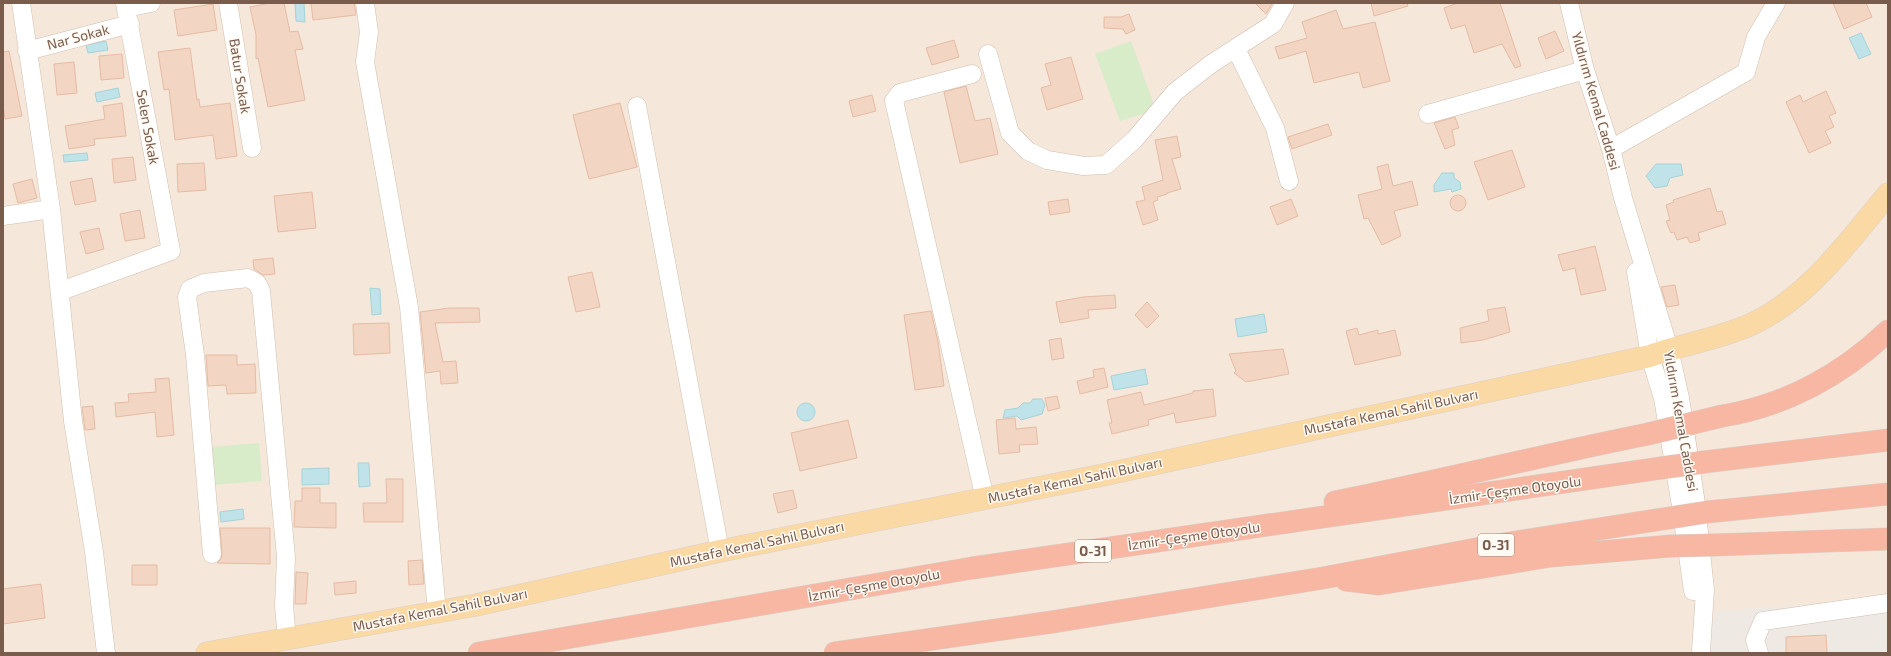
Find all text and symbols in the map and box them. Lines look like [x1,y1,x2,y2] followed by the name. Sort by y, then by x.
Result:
[45,20,111,53] street label: Nar Sokak
[1569,30,1624,172] street label: Yıldırım Kemal Caddesi
[226,37,255,115] street label: Batur Sokak
[134,88,163,166] street label: Selen Sokak
[1661,349,1702,493] street label: Yıldırım Kemal Caddesi
[1302,385,1480,438] street label: Mustafa Kemal Sahil Bulvarı
[986,453,1164,506] street label: Mustafa Kemal Sahil Bulvarı
[1448,472,1582,508] street label: İzmir-Çeşme Otoyolu
[668,517,846,570] street label: Mustafa Kemal Sahil Bulvarı
[1127,518,1261,554] street label: İzmir-Çeşme Otoyolu
[1478,534,1514,556] road number: O-31
[1075,540,1111,562] road number: O-31
[807,565,941,605] street label: İzmir-Çeşme Otoyolu
[351,584,529,635] street label: Mustafa Kemal Sahil Bulvarı

